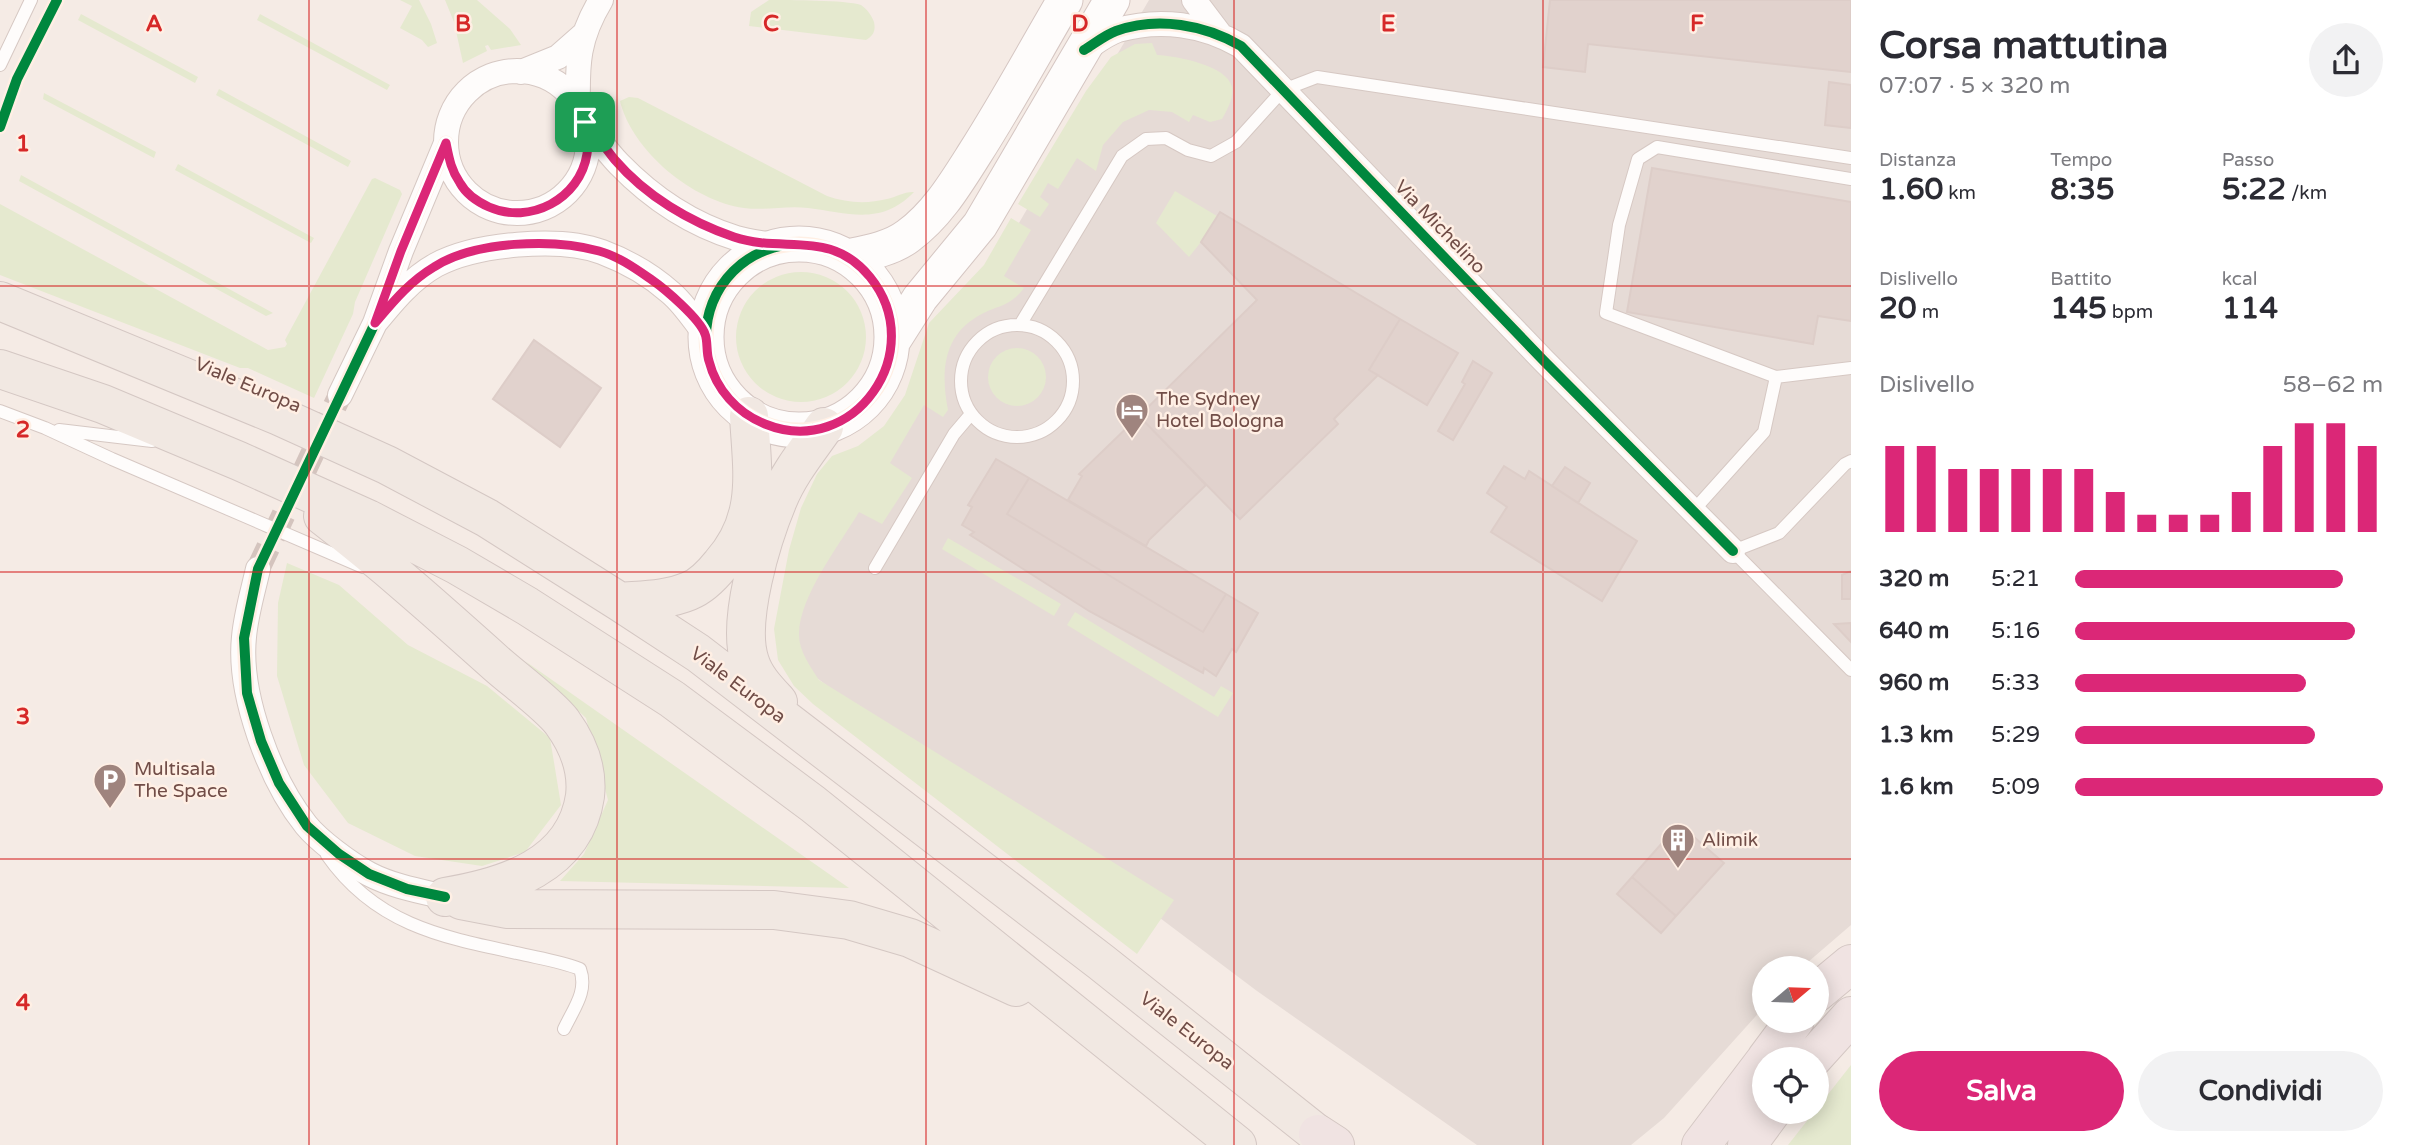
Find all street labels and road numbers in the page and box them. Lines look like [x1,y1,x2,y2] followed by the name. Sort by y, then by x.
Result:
[1390,176,1490,278] street label: Via Michelino
[191,353,305,417] street label: Viale Europa
[686,642,790,728] street label: Viale Europa
[1136,987,1238,1075] street label: Viale Europa

